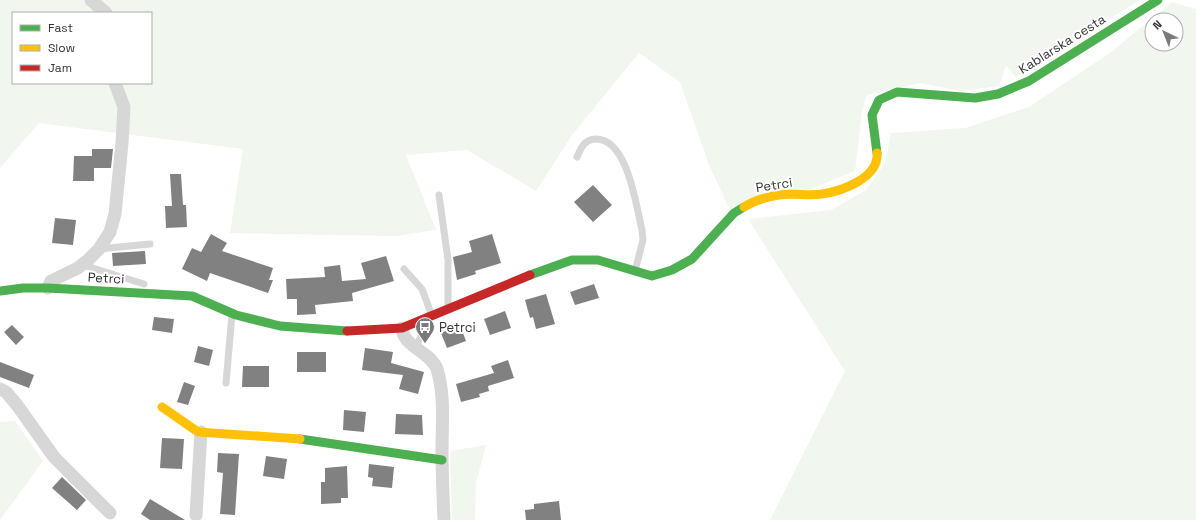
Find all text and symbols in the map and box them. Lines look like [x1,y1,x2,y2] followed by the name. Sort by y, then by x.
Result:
[1015,10,1109,78] street label: Kablarska cesta
[12,12,152,84] legend
[1144,12,1184,52] north arrow
[1150,17,1165,32] text: N
[48,20,73,36] text: Fast
[48,40,75,56] text: Slow
[48,60,72,76] text: Jam
[755,174,793,196] street label: Petrci
[87,269,125,287] street label: Petrci
[414,316,436,344] bus stop icon: Petrci
[439,319,476,336] place label: Petrci

